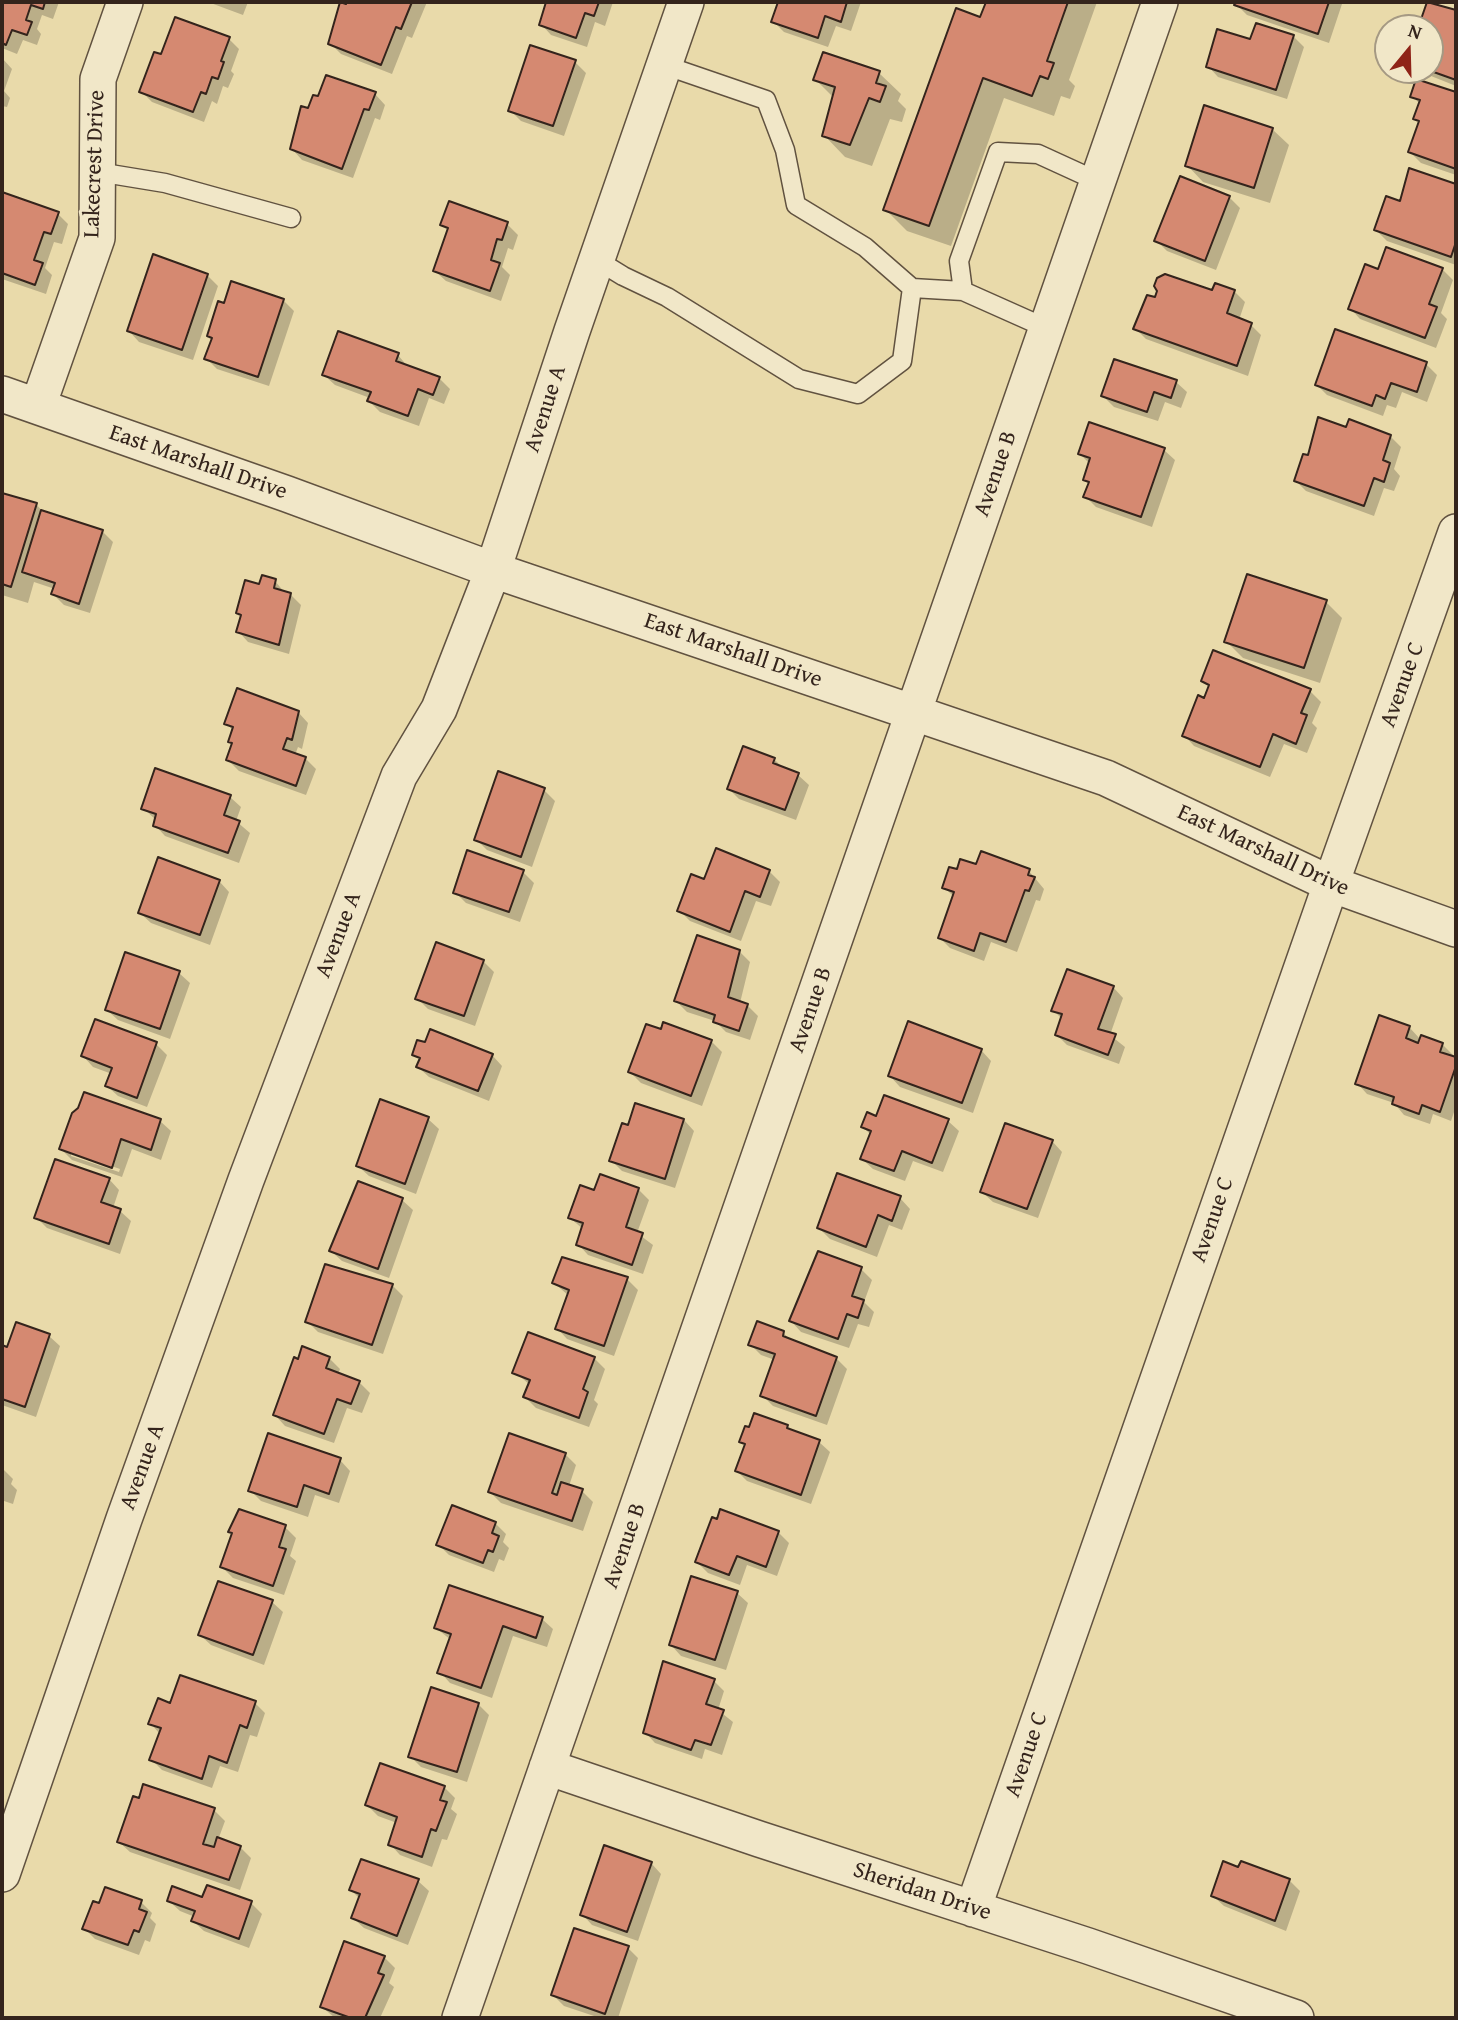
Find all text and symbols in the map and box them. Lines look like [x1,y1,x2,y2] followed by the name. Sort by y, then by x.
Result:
[1374,14,1444,84] north arrow
[1405,16,1426,46] text: N
[79,89,111,239] street label: Lakecrest Drive
[519,362,573,456] street label: Avenue A
[105,420,291,506] street label: East Marshall Drive
[969,428,1023,520] street label: Avenue B
[640,608,826,694] street label: East Marshall Drive
[1375,639,1431,731] street label: Avenue C
[1173,799,1353,903] street label: East Marshall Drive
[310,888,368,982] street label: Avenue A
[784,964,838,1056] street label: Avenue B
[1186,1174,1240,1266] street label: Avenue C
[115,1420,171,1514] street label: Avenue A
[598,1500,652,1592] street label: Avenue B
[1000,1709,1054,1801] street label: Avenue C
[849,1857,995,1927] street label: Sheridan Drive

